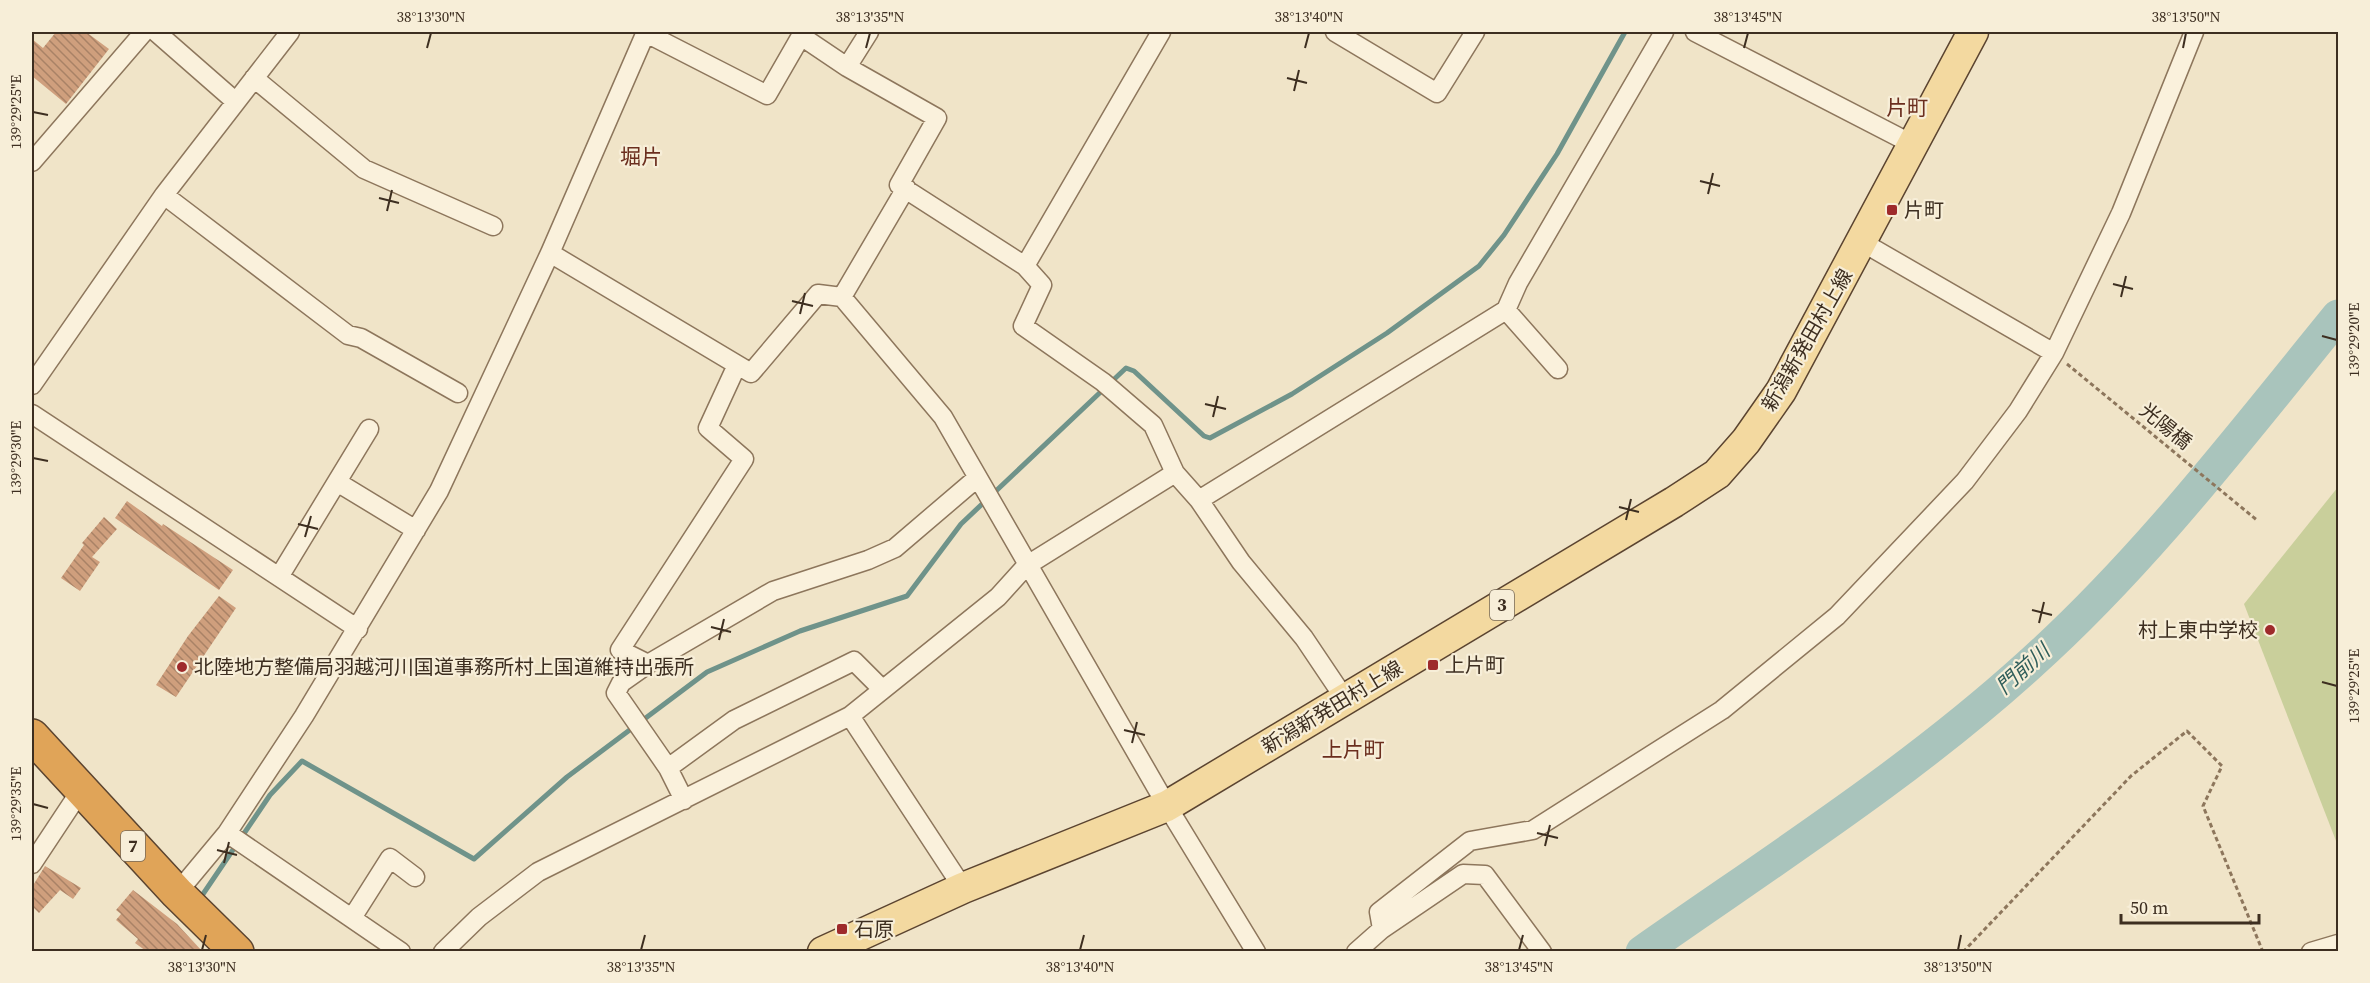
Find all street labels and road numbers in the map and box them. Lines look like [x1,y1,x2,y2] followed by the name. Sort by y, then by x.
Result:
[1755,264,1859,416] street label: 新潟新発田村上線
[2134,396,2198,456] street label: 光陽橋
[1490,590,1514,620] road number: 3
[1256,654,1408,760] street label: 新潟新発田村上線
[121,831,145,861] road number: 7

